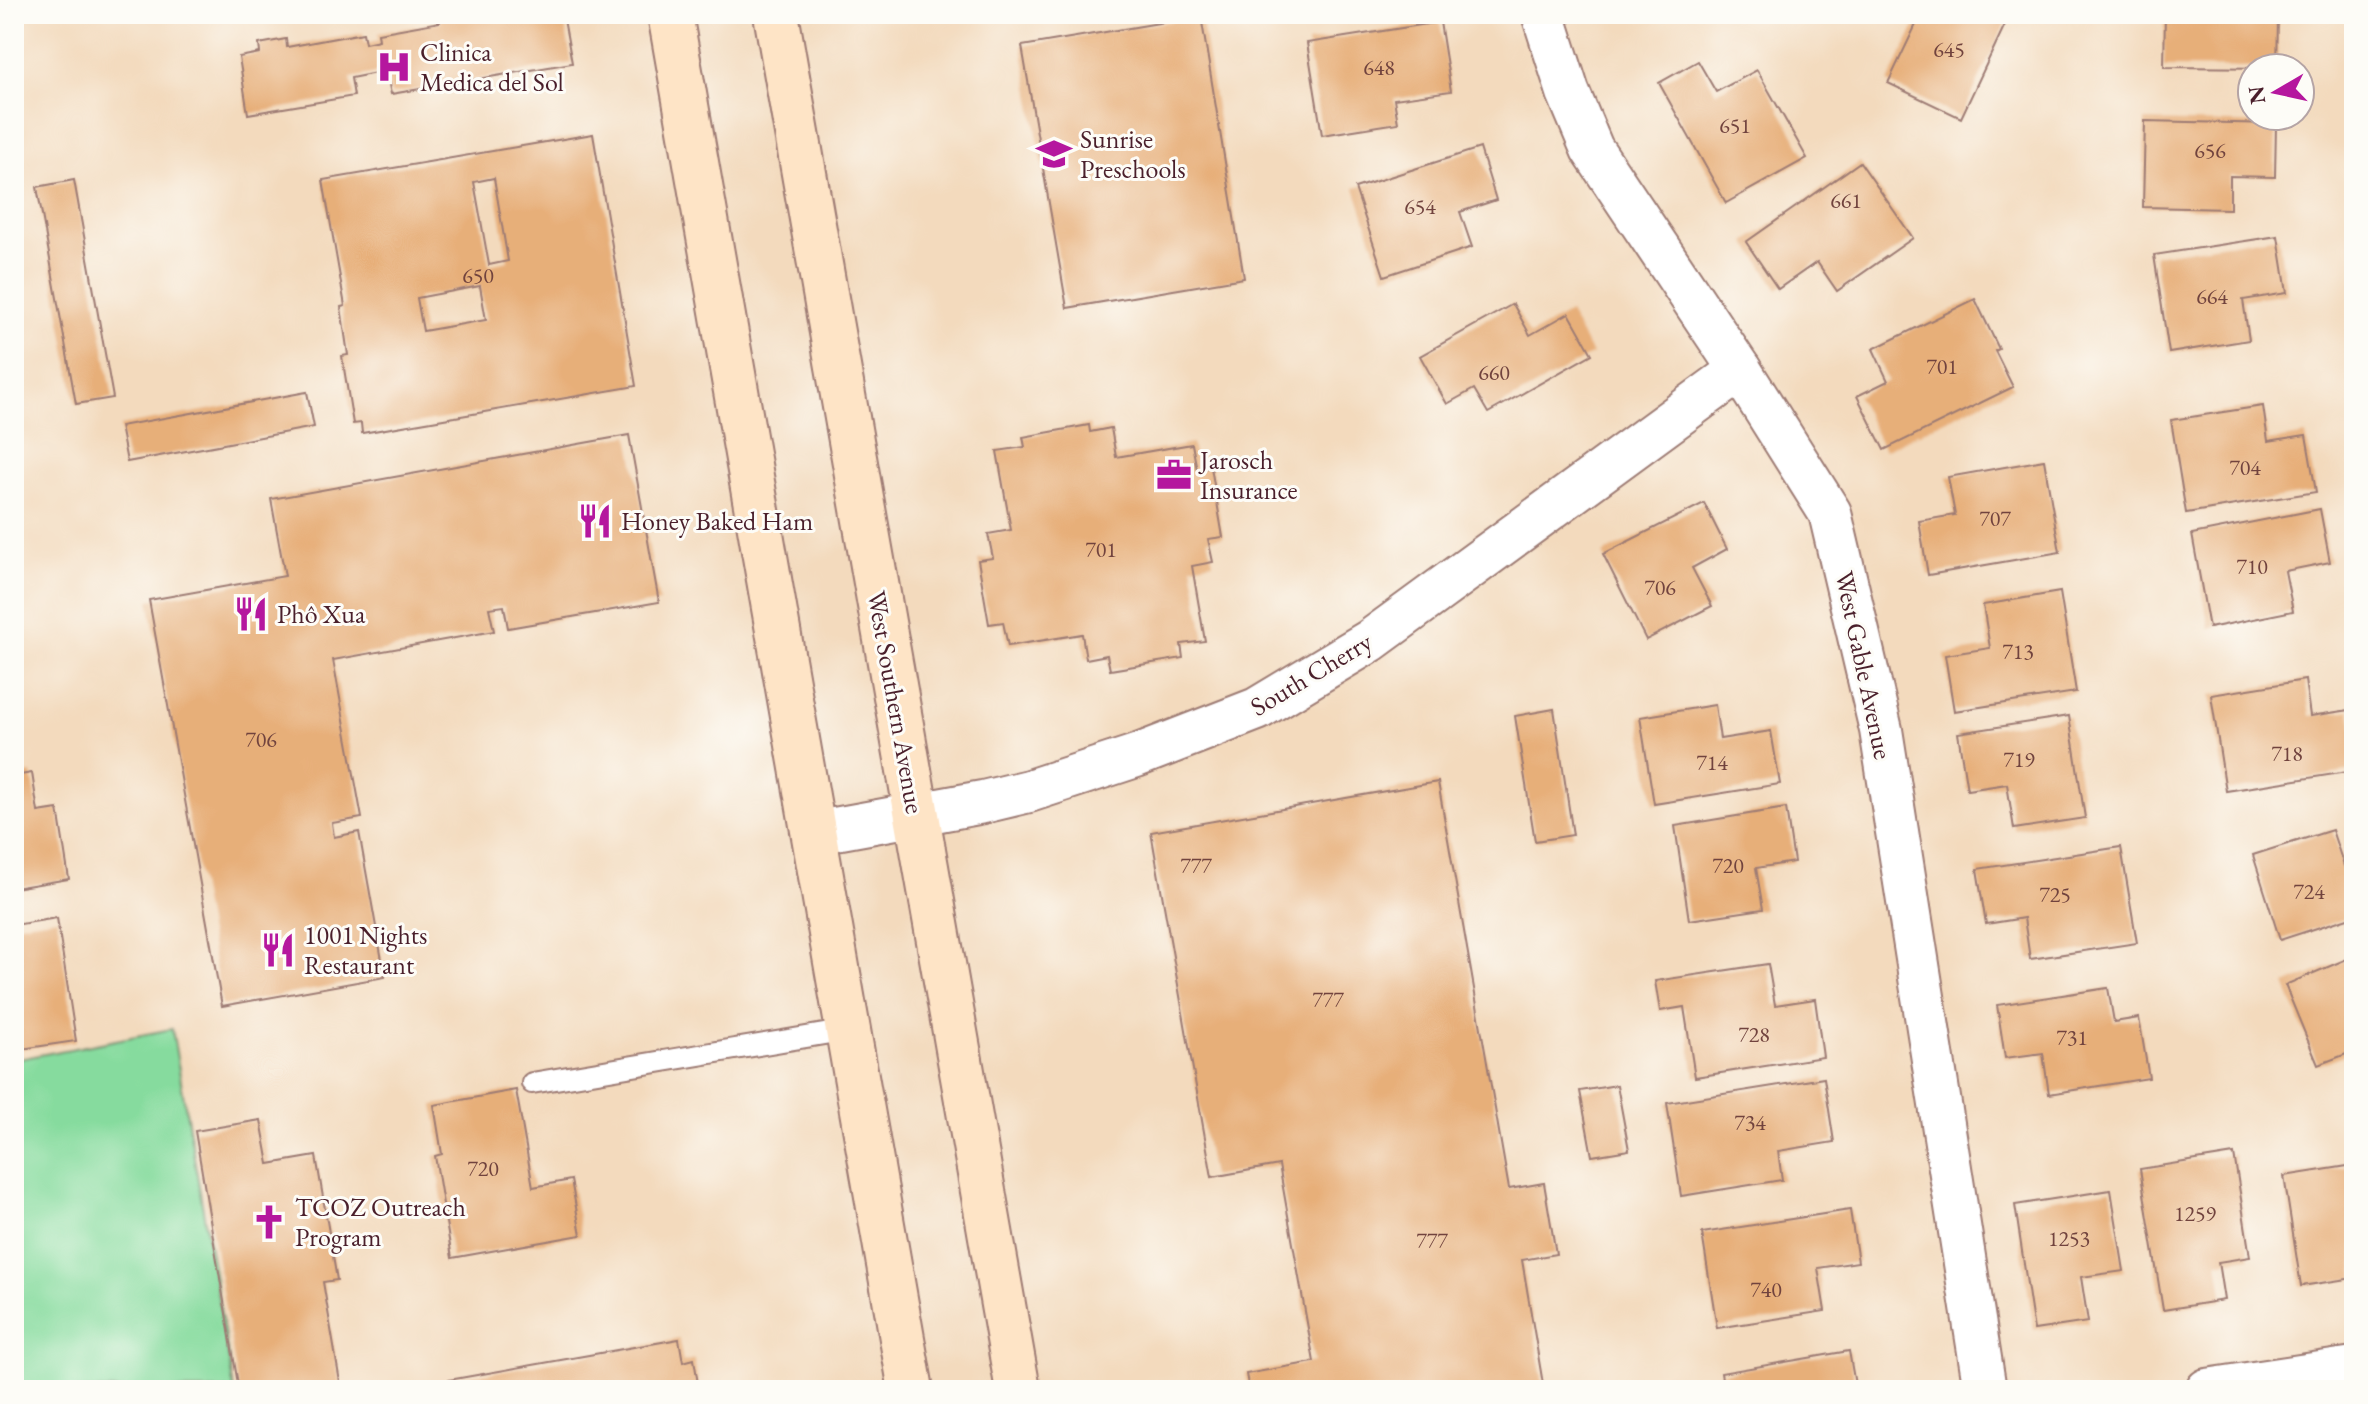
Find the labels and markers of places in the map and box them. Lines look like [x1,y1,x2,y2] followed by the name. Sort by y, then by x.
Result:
[420,35,564,99] place label: Clinica Medica del Sol
[375,48,413,86] hospital icon: Clinica Medica del Sol
[1080,122,1186,186] place label: Sunrise Preschools
[1035,135,1073,173] school or university icon: Sunrise Preschools
[1198,443,1298,507] place label: Jarosch Insurance
[1155,456,1193,494] office icon: Jarosch Insurance
[576,502,614,540] restaurant icon: Honey Baked Ham
[621,504,813,538] place label: Honey Baked Ham
[232,595,270,633] restaurant icon: Phô Xua
[277,597,366,631] place label: Phô Xua
[304,918,427,982] place label: 1001 Nights Restaurant
[259,931,297,969] restaurant icon: 1001 Nights Restaurant
[295,1190,466,1254] place label: TCOZ Outreach Program
[250,1203,288,1241] church icon: TCOZ Outreach Program

